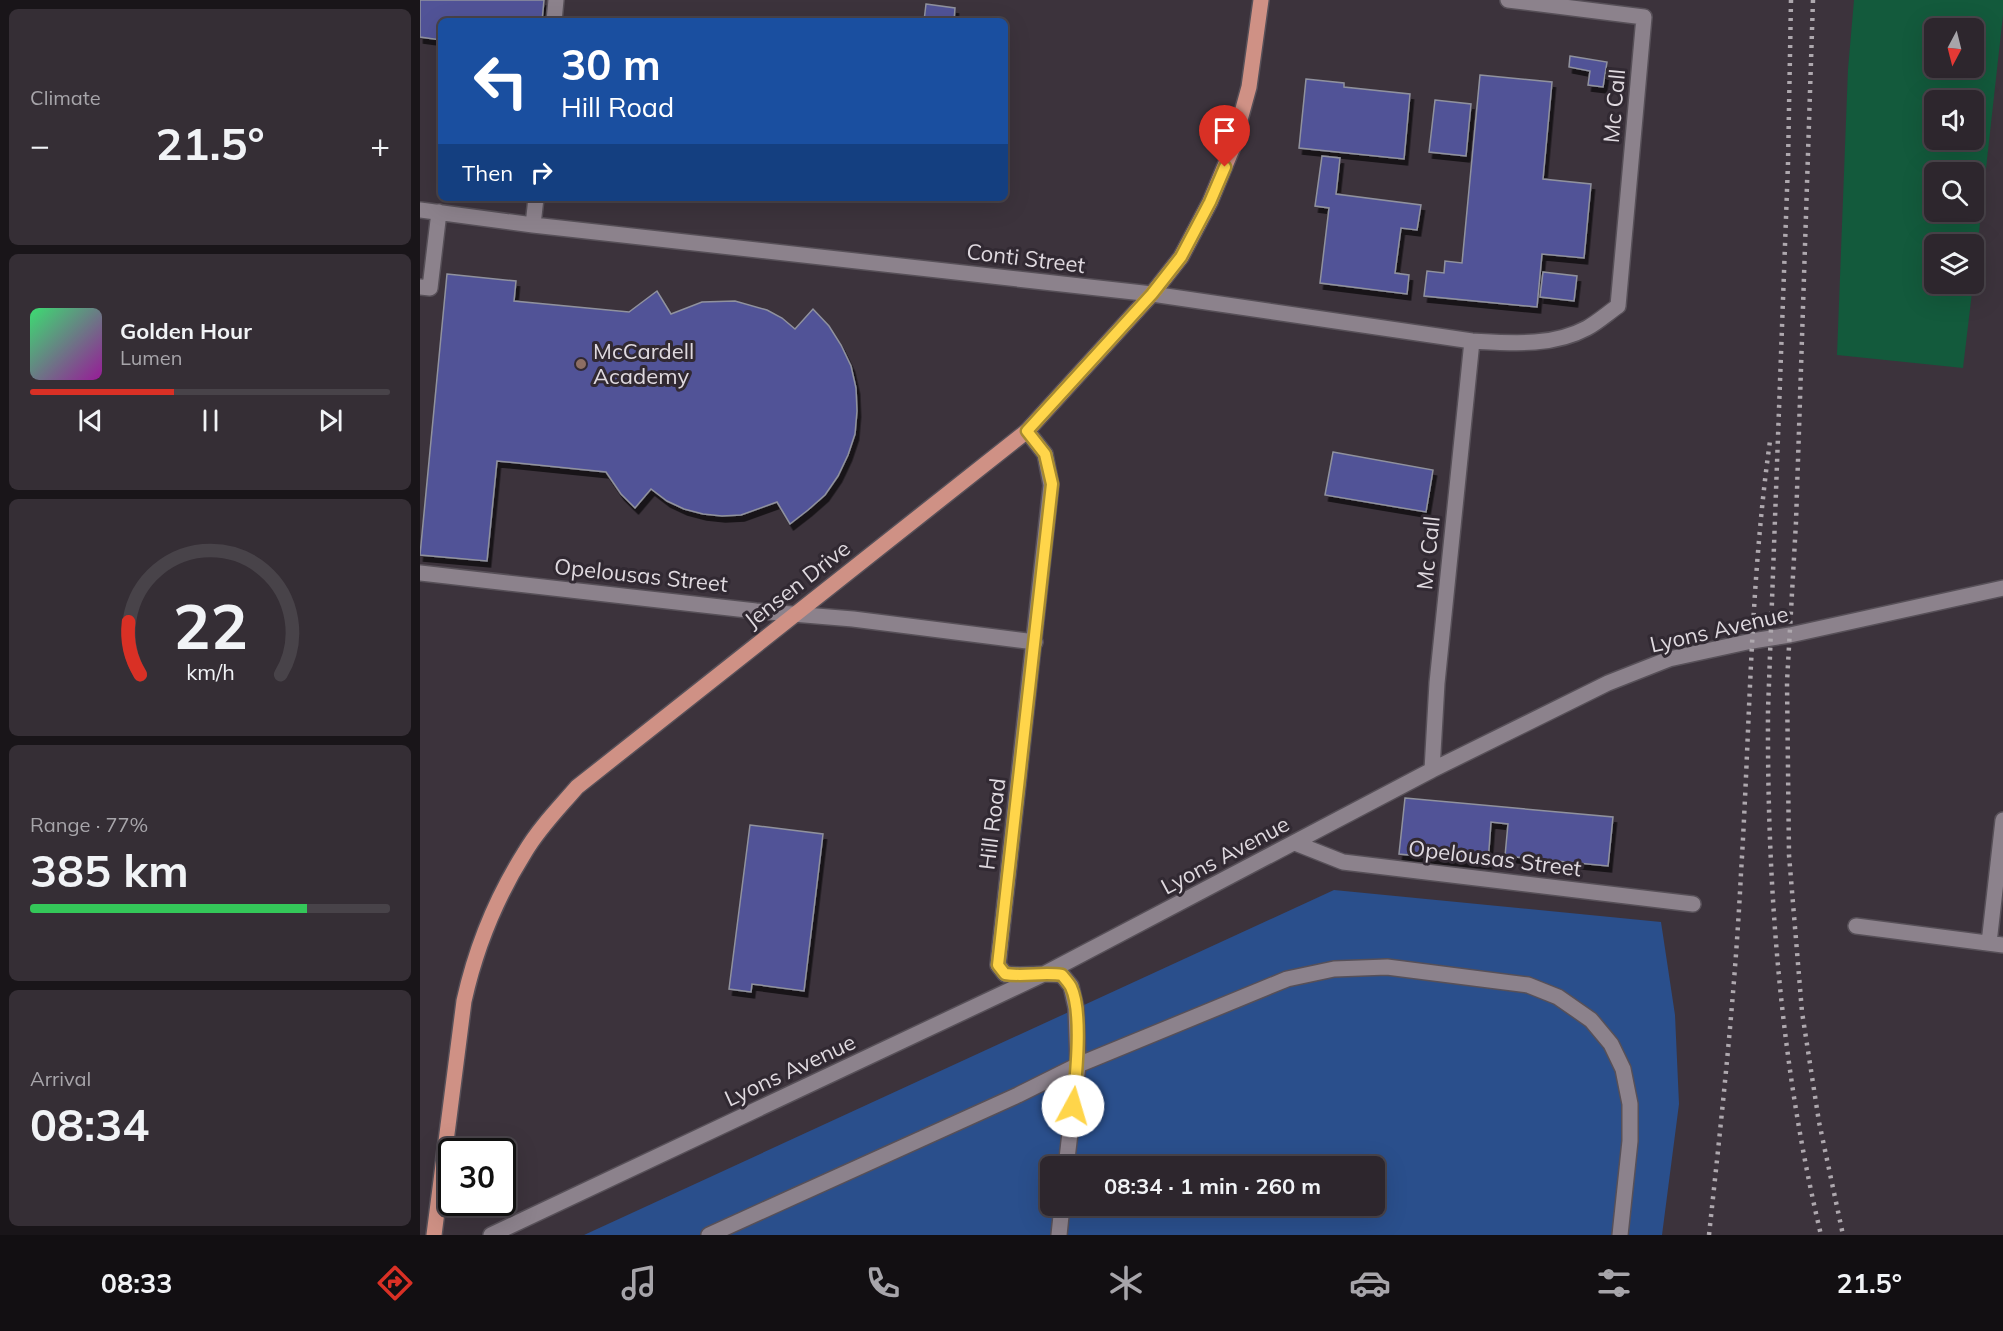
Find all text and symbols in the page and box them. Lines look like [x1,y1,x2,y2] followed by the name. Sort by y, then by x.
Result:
[1924,18,1984,78] north arrow
[1924,18,1984,294] map controls
[561,38,661,91] text: 30 m
[462,42,540,120] icon: left
[1597,68,1631,144] street label: Mc Call
[30,85,101,110] text: Climate
[561,90,674,124] text: Hill Road
[1924,90,1984,150] button: sound
[1199,105,1250,167] pin
[1208,114,1241,147] icon: arrive
[155,115,265,171] text: 21.5°
[30,124,50,165] text: −
[370,124,390,165] text: +
[525,156,558,189] icon: right
[462,159,513,187] text: Then
[1924,162,1984,222] button: search
[1924,234,1984,294] button: layers
[965,237,1087,279] street label: Conti Street
[120,317,252,345] text: Golden Hour
[593,337,694,390] place label: McCardell Academy
[120,345,182,370] text: Lumen
[574,357,588,371] marker: McCardell Academy
[74,404,107,437] icon: previous
[194,404,227,437] icon: pause
[314,404,347,437] icon: next
[1410,515,1446,591] street label: Mc Call
[738,534,856,634] street label: Jensen Drive
[553,552,729,598] street label: Opelousas Street
[173,586,247,665] text: 22
[1647,599,1791,659] street label: Lyons Avenue
[186,658,234,685] text: km/h
[972,777,1012,871] street label: Hill Road
[1156,809,1294,901] street label: Lyons Avenue
[30,812,148,837] text: Range · 77%
[1407,833,1583,883] street label: Opelousas Street
[30,842,189,898] text: 385 km
[720,1027,860,1113] street label: Lyons Avenue
[30,1066,91,1091] text: Arrival
[1041,1074,1105,1138] position arrow
[30,1096,149,1152] text: 08:34
[438,1138,516,1216] speed limit sign: 30
[1104,1172,1321,1200] text: 08:34 · 1 min · 260 m
[374,1262,416,1304] icon: directions
[618,1262,660,1304] icon: music
[862,1262,904,1304] icon: phone
[1105,1262,1147,1304] icon: climate
[1349,1262,1391,1304] icon: car
[1593,1262,1635,1304] icon: filters
[101,1266,172,1300] text: 08:33
[1837,1266,1902,1300] text: 21.5°

